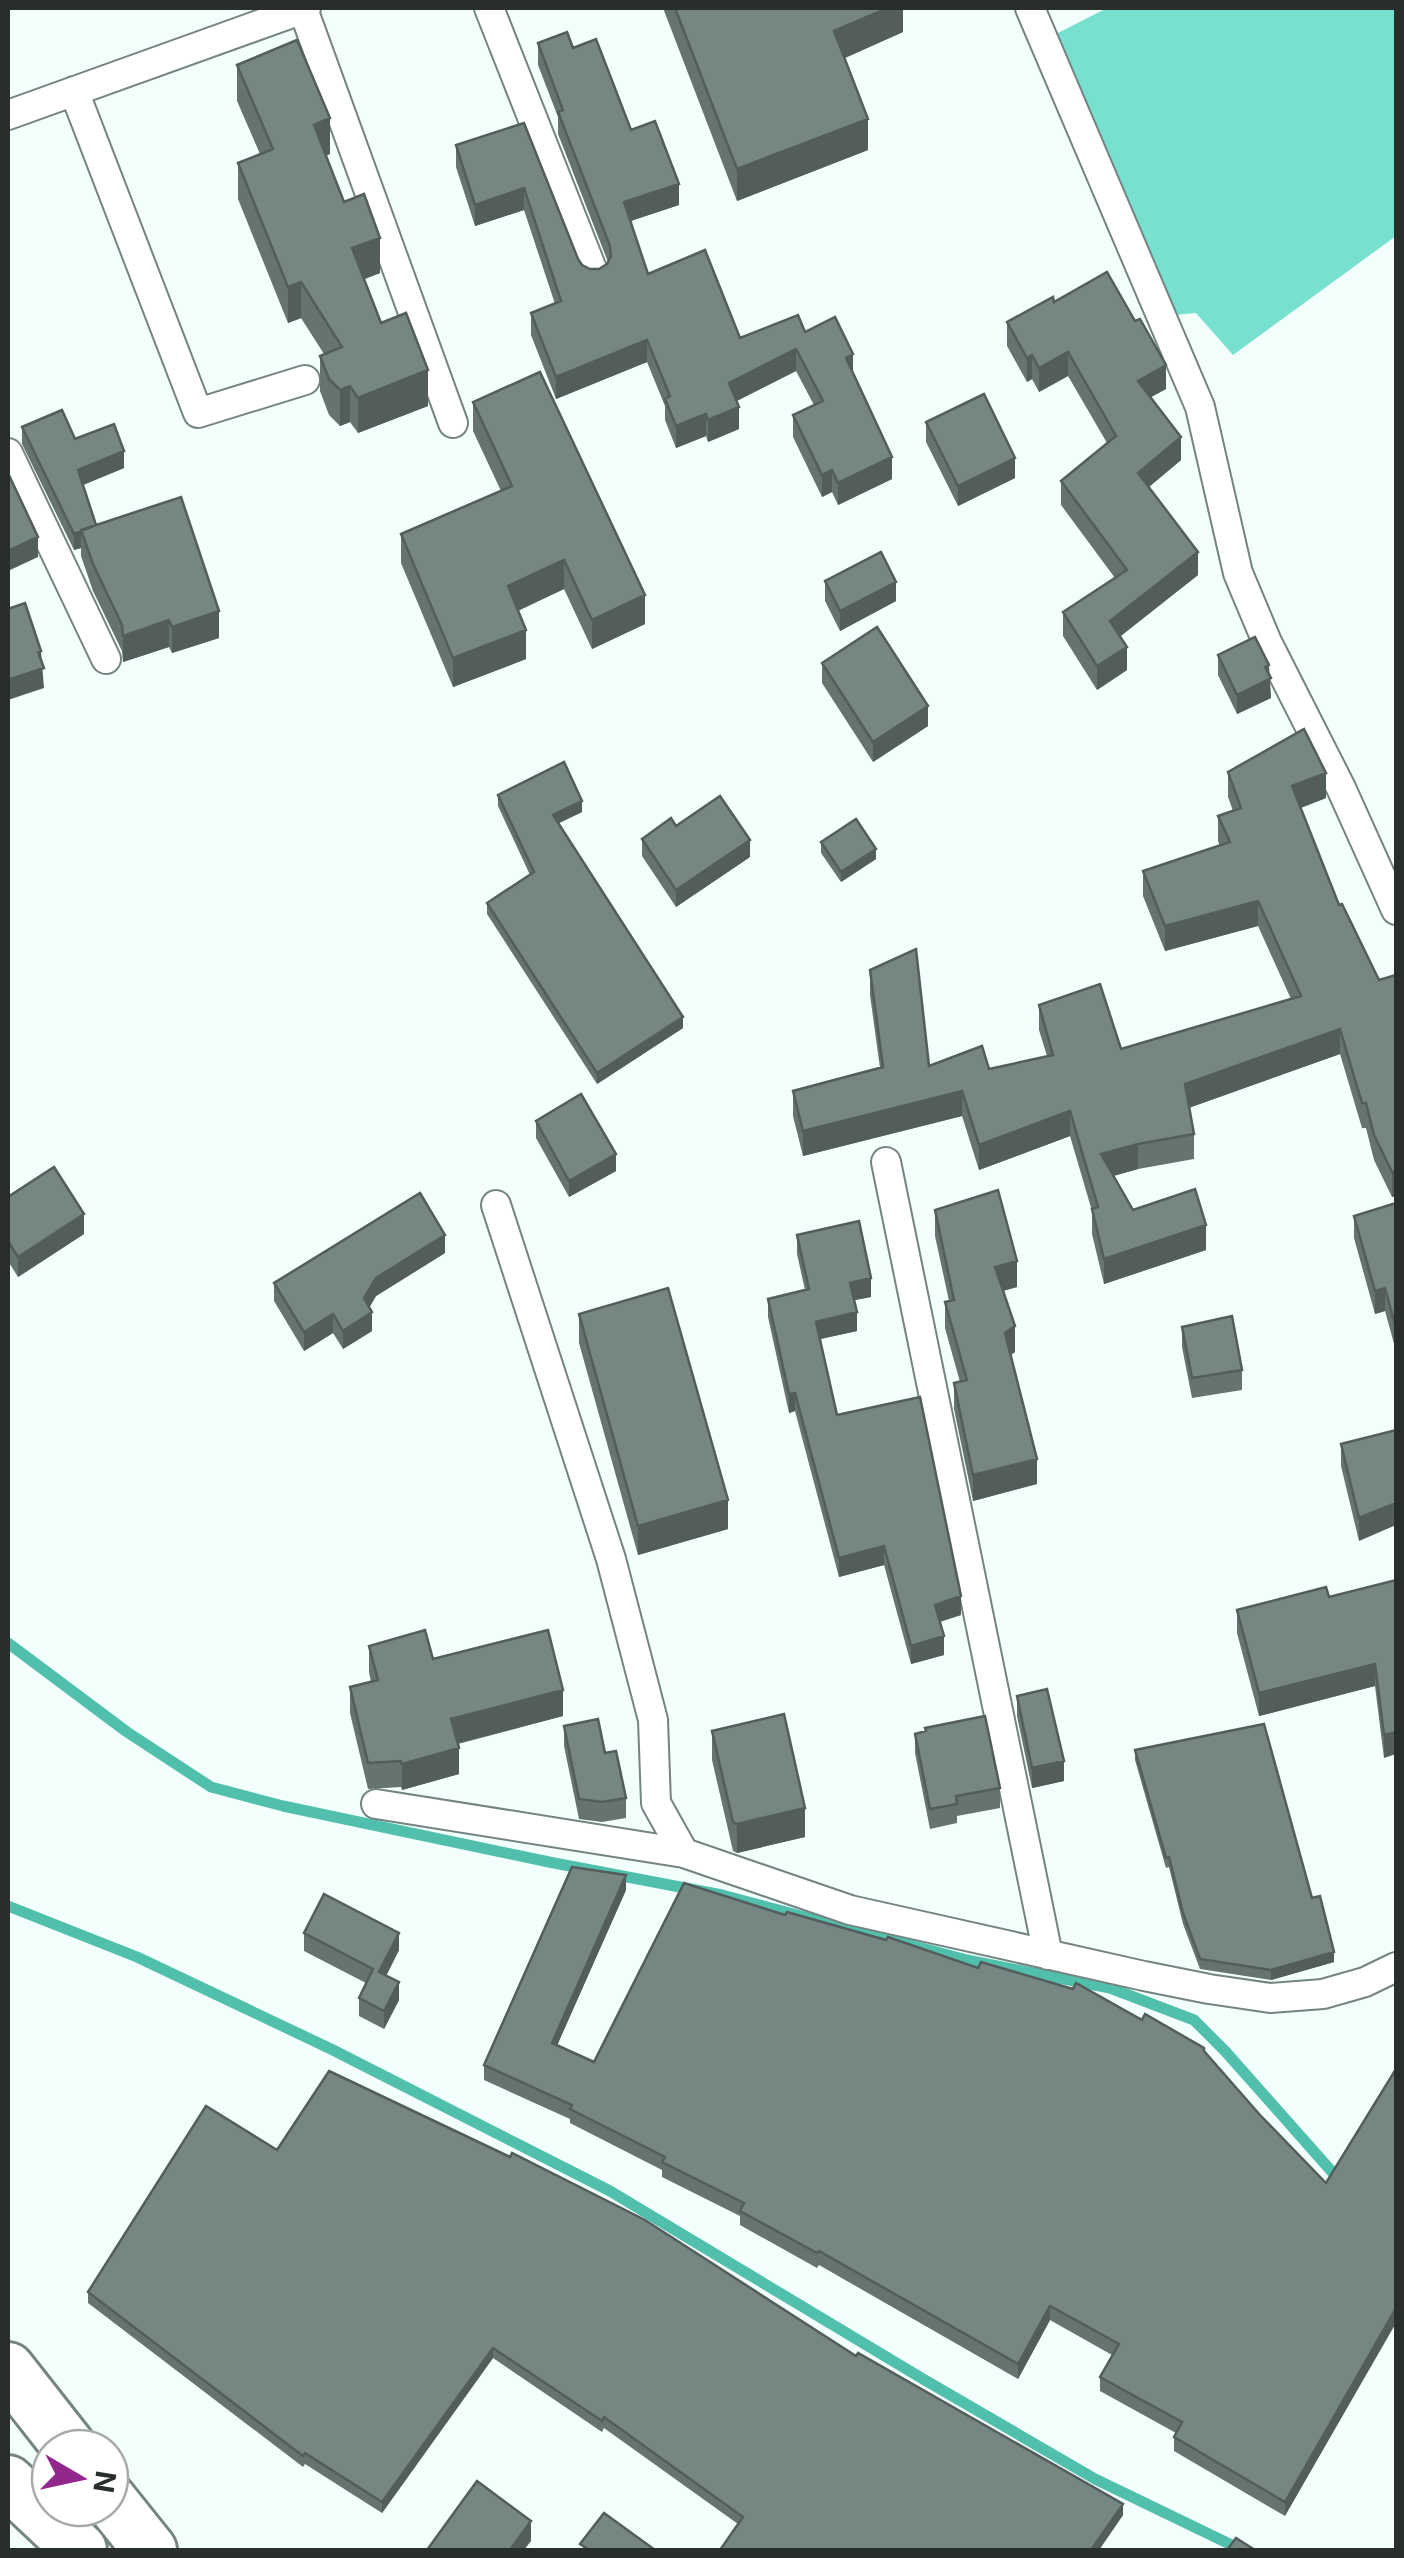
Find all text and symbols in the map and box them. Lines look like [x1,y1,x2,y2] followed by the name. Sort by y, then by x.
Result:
[30,2428,130,2528] north arrow
[86,2469,123,2495] text: N

